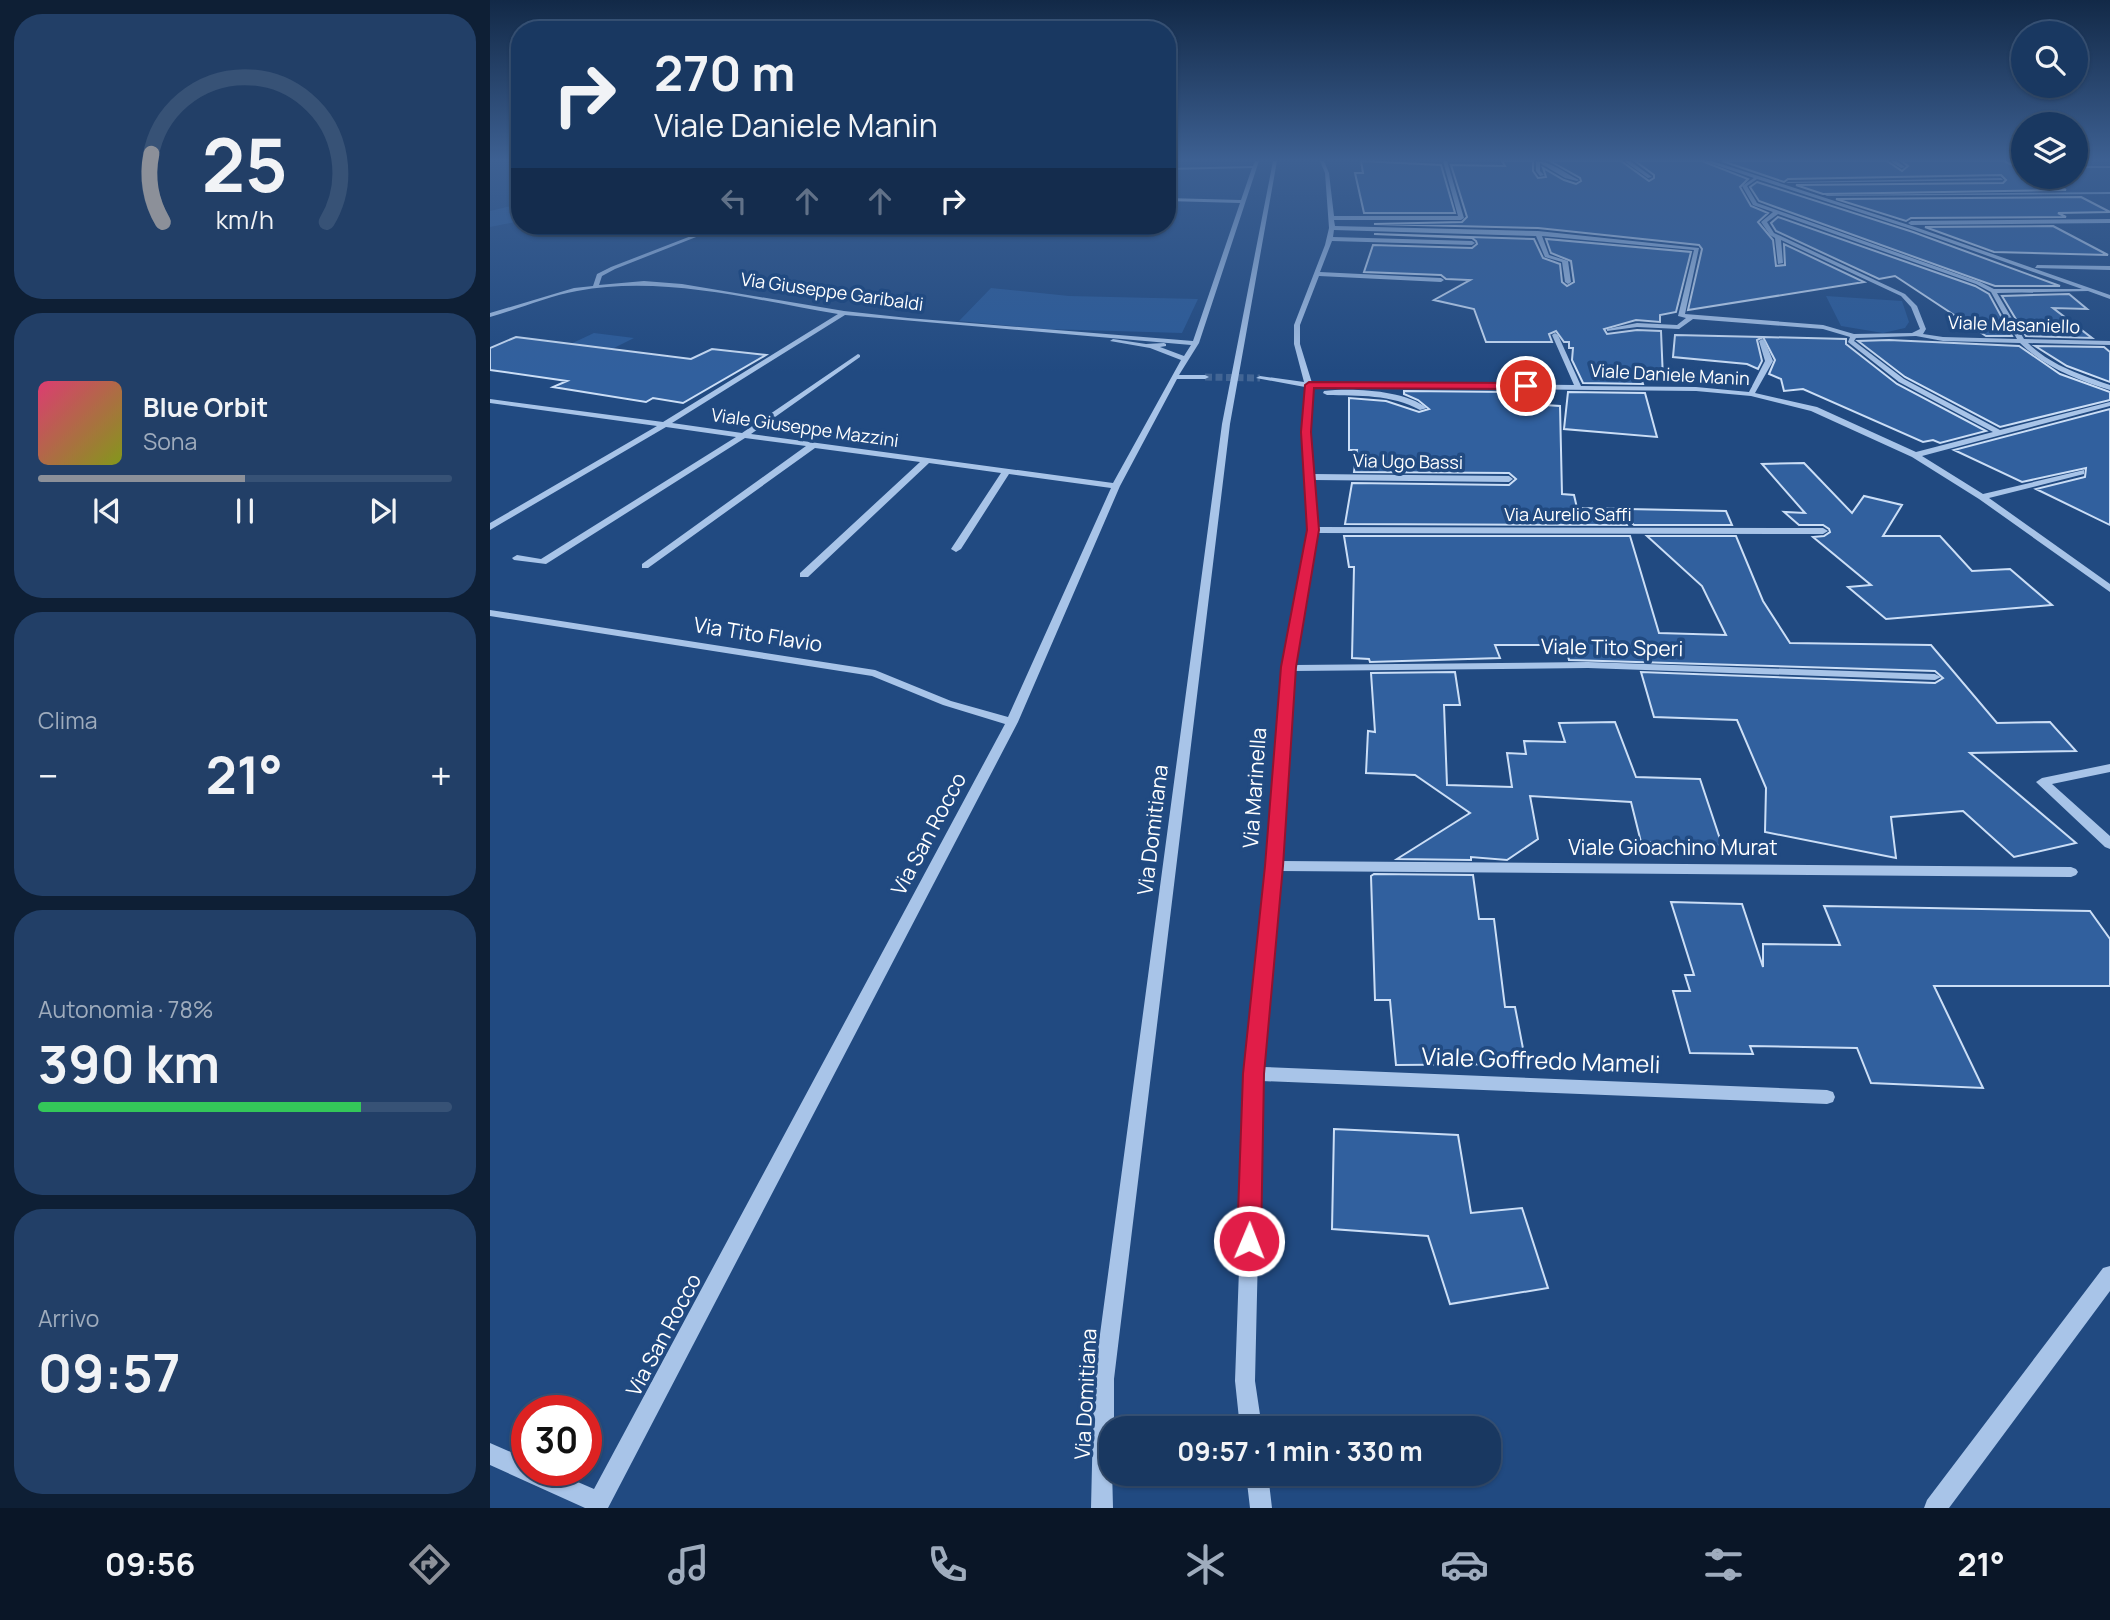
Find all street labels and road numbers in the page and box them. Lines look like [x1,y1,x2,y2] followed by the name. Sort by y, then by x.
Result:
[739,266,925,316] street label: Via Giuseppe Garibaldi
[1948,310,2080,338] street label: Viale Masaniello
[1590,358,1750,390] street label: Viale Daniele Manin
[710,402,900,452] street label: Viale Giuseppe Mazzini
[1353,448,1463,474] street label: Via Ugo Bassi
[1504,502,1632,526] street label: Via Aurelio Saffi
[692,610,824,658] street label: Via Tito Flavio
[1541,632,1683,662] street label: Viale Tito Speri
[1236,727,1272,849] street label: Via Marinella
[1130,763,1174,897] street label: Via Domitiana
[884,767,972,900] street label: Via San Rocco
[1568,833,1778,861] street label: Viale Gioachino Murat
[1421,1039,1661,1080] street label: Viale Goffredo Mameli
[619,1268,707,1401] street label: Via San Rocco
[1068,1328,1102,1460] street label: Via Domitiana

